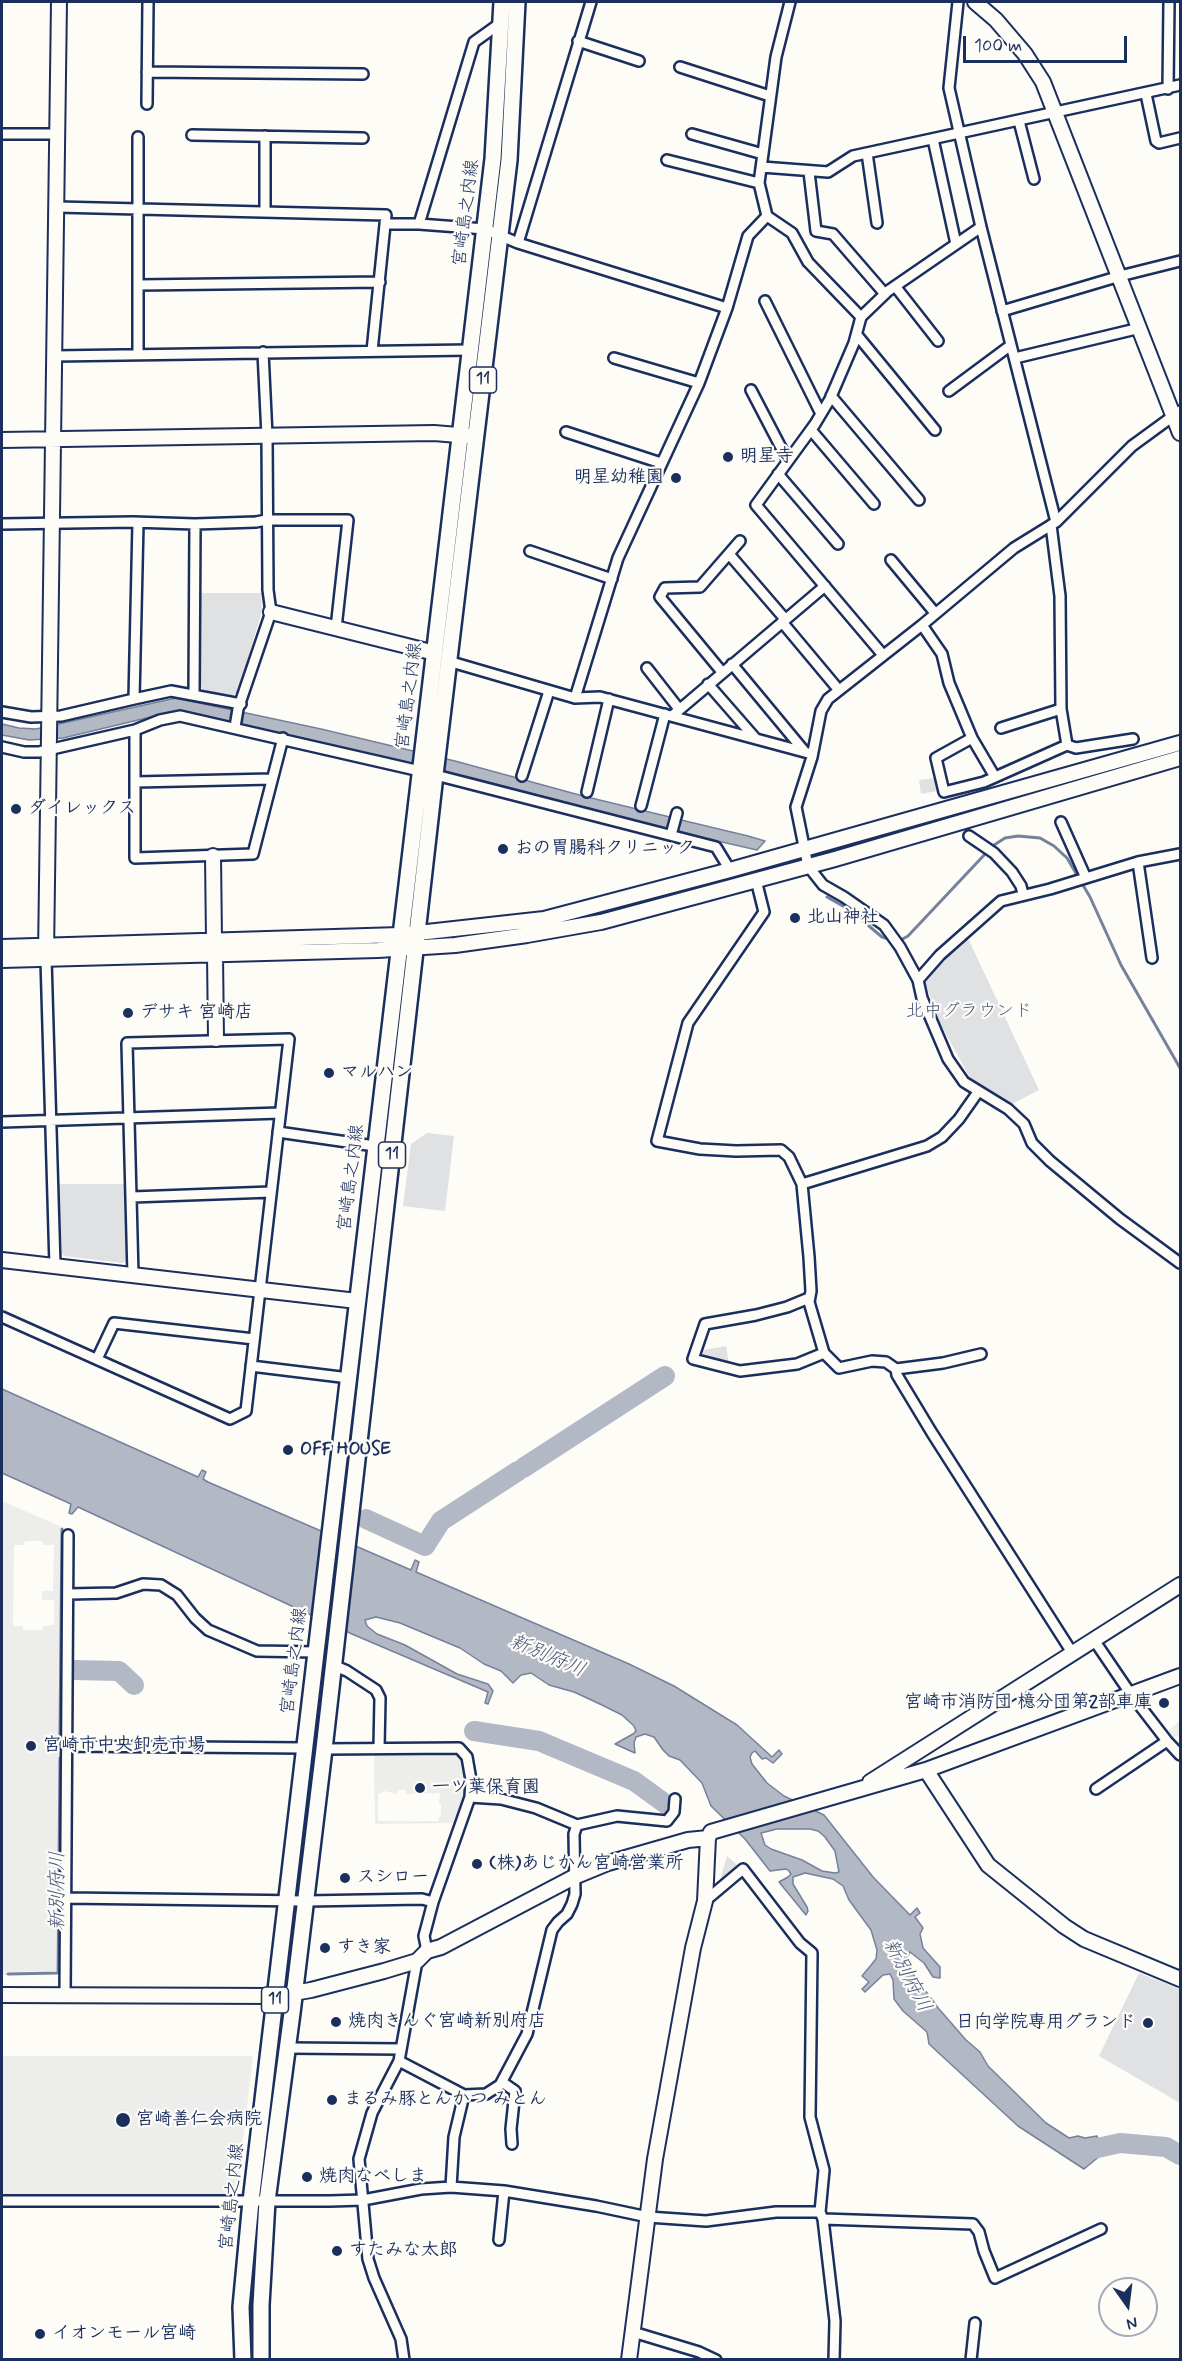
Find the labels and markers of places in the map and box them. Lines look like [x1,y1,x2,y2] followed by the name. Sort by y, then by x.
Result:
[740,446,794,468] place label: 明星寺
[721,450,735,464] marker: 明星寺
[574,467,664,489] place label: 明星幼稚園
[669,471,683,485] marker: 明星幼稚園
[28,798,136,820] place label: ダイレックス
[9,802,23,816] marker: ダイレックス
[515,838,695,860] place label: おの胃腸科クリニック
[496,842,510,856] marker: おの胃腸科クリニック
[807,907,879,929] place label: 北山神社
[788,911,802,925] marker: 北山神社
[140,1002,253,1024] place label: デサキ 宮崎店
[121,1006,135,1020] marker: デサキ 宮崎店
[341,1062,413,1084] place label: マルハン
[322,1066,336,1080] marker: マルハン
[300,1439,391,1461] place label: OFF HOUSE
[281,1443,295,1457] marker: OFF HOUSE
[904,1692,1152,1714] place label: 宮崎市消防団 檍分団第2部車庫
[1157,1696,1171,1710] marker: 宮崎市消防団 檍分団第2部車庫
[43,1735,205,1757] place label: 宮崎市中央卸売市場
[24,1739,38,1753] marker: 宮崎市中央卸売市場
[432,1777,540,1799] place label: 一ツ葉保育園
[413,1781,427,1795] marker: 一ツ葉保育園
[489,1853,683,1875] place label: (株)あじかん宮崎営業所
[470,1857,484,1871] marker: (株)あじかん宮崎営業所
[357,1867,429,1889] place label: スシロー
[338,1871,352,1885] marker: スシロー
[337,1937,391,1959] place label: すき家
[318,1941,332,1955] marker: すき家
[348,2011,546,2033] place label: 焼肉きんぐ宮崎新別府店
[956,2012,1136,2034] place label: 日向学院専用グランド
[329,2015,343,2029] marker: 焼肉きんぐ宮崎新別府店
[1141,2016,1155,2030] marker: 日向学院専用グランド
[344,2089,547,2111] place label: まるみ豚とんかつ みとん
[325,2093,339,2107] marker: まるみ豚とんかつ みとん
[136,2109,262,2131] place label: 宮崎善仁会病院
[114,2111,132,2129] marker: 宮崎善仁会病院
[319,2166,427,2188] place label: 焼肉なべしま
[300,2170,314,2184] marker: 焼肉なべしま
[349,2240,457,2262] place label: すたみな太郎
[330,2244,344,2258] marker: すたみな太郎
[52,2323,196,2345] place label: イオンモール宮崎
[33,2327,47,2341] marker: イオンモール宮崎

